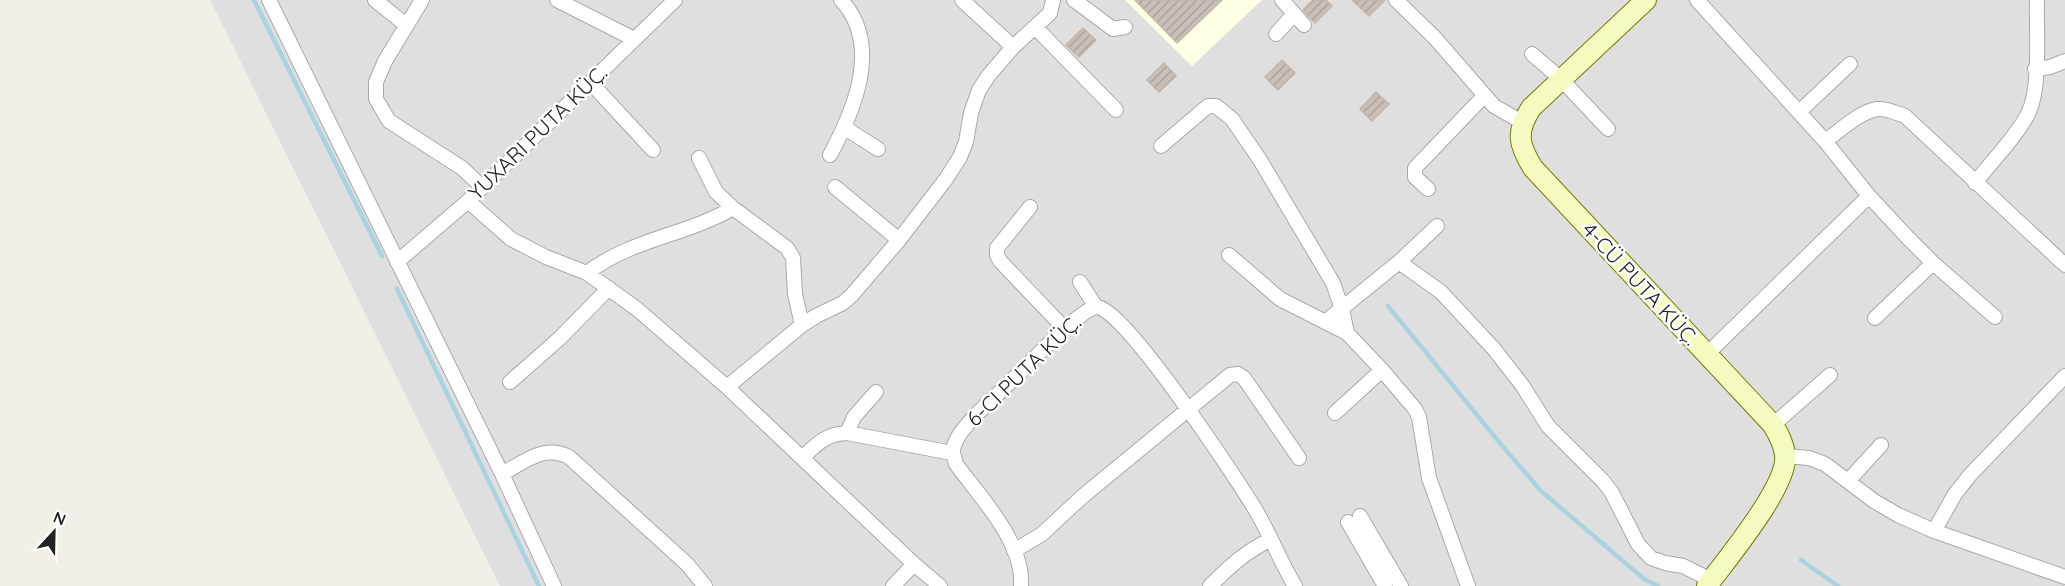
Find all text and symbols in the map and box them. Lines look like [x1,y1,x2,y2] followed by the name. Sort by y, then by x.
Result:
[463,60,612,205] street label: YUXARI PUTA KÜÇ.
[1577,217,1704,350] street label: 4-CÜ PUTA KÜÇ.
[961,309,1086,431] street label: 6-CI PUTA KÜÇ.
[24,502,84,562] north arrow
[50,507,69,530] text: N

